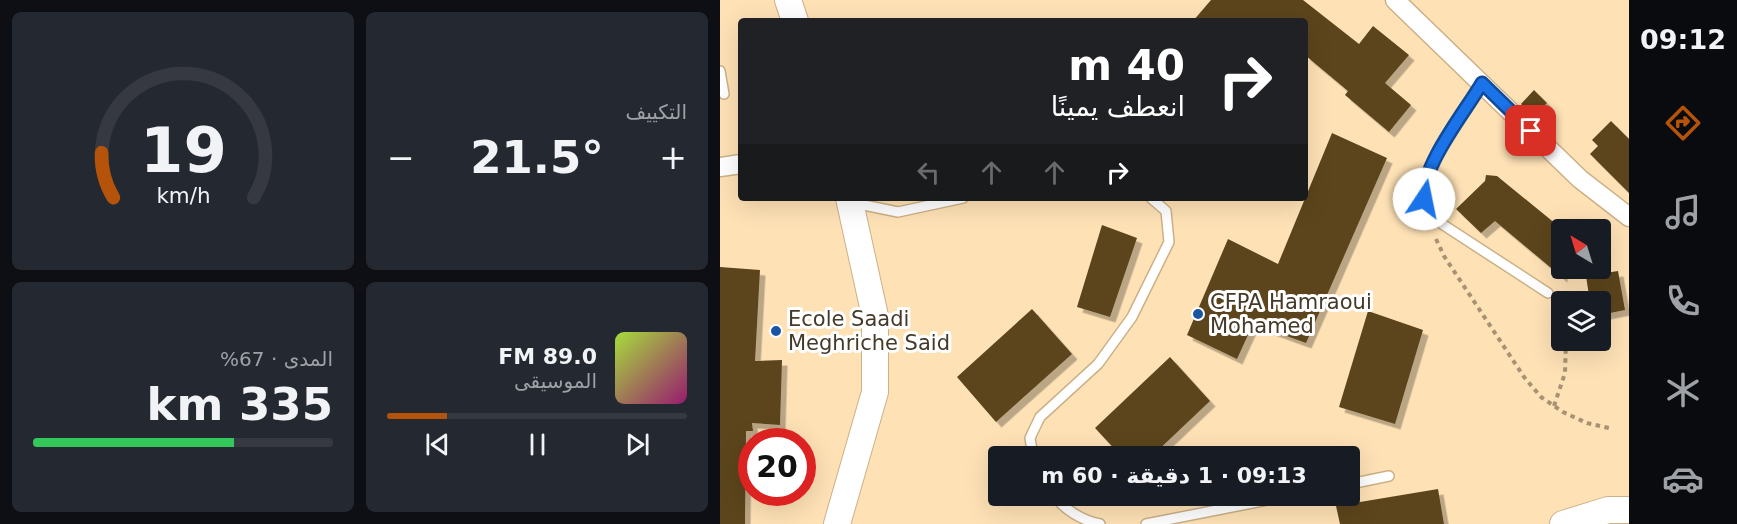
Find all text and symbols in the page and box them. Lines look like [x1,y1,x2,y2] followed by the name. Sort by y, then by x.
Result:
[1640,24,1726,55] text: 09:12
[1068,41,1185,90] text: 40 m
[1206,42,1284,120] icon: right
[1051,91,1185,122] text: انعطف يمينًا
[625,100,687,124] text: التكييف
[1662,102,1704,144] icon: directions
[1505,105,1556,156] pin
[140,114,226,187] text: 19
[1514,114,1547,147] icon: arrive
[470,131,604,184] text: 21.5°
[387,138,415,177] text: −
[659,138,687,177] text: +
[912,156,945,189] icon: left
[975,156,1008,189] icon: ahead
[1038,156,1071,189] icon: ahead
[1101,156,1134,189] icon: right
[1392,167,1456,231] position arrow
[156,183,210,208] text: km/h
[1662,191,1704,233] icon: music
[1551,219,1611,279] north arrow
[1551,219,1611,351] map controls
[1662,280,1704,322] icon: phone
[1210,290,1372,338] place label: CFPA Hamraoui Mohamed
[1551,291,1611,351] button: layers
[788,307,950,355] place label: Ecole Saadi Meghriche Said
[1191,307,1205,321] marker: CFPA Hamraoui Mohamed
[769,324,783,338] marker: Ecole Saadi Meghriche Said
[498,344,597,369] text: 89.0 FM
[220,347,333,371] text: المدى · 67%
[514,369,597,393] text: الموسيقى
[1662,369,1704,411] icon: climate
[147,378,333,431] text: 335 km
[421,428,454,461] icon: previous
[521,428,554,461] icon: pause
[621,428,654,461] icon: next
[738,428,816,506] speed limit sign: 20
[1662,458,1704,500] icon: car
[1041,463,1307,488] text: 09:13 · 1 دقيقة · 60 m

